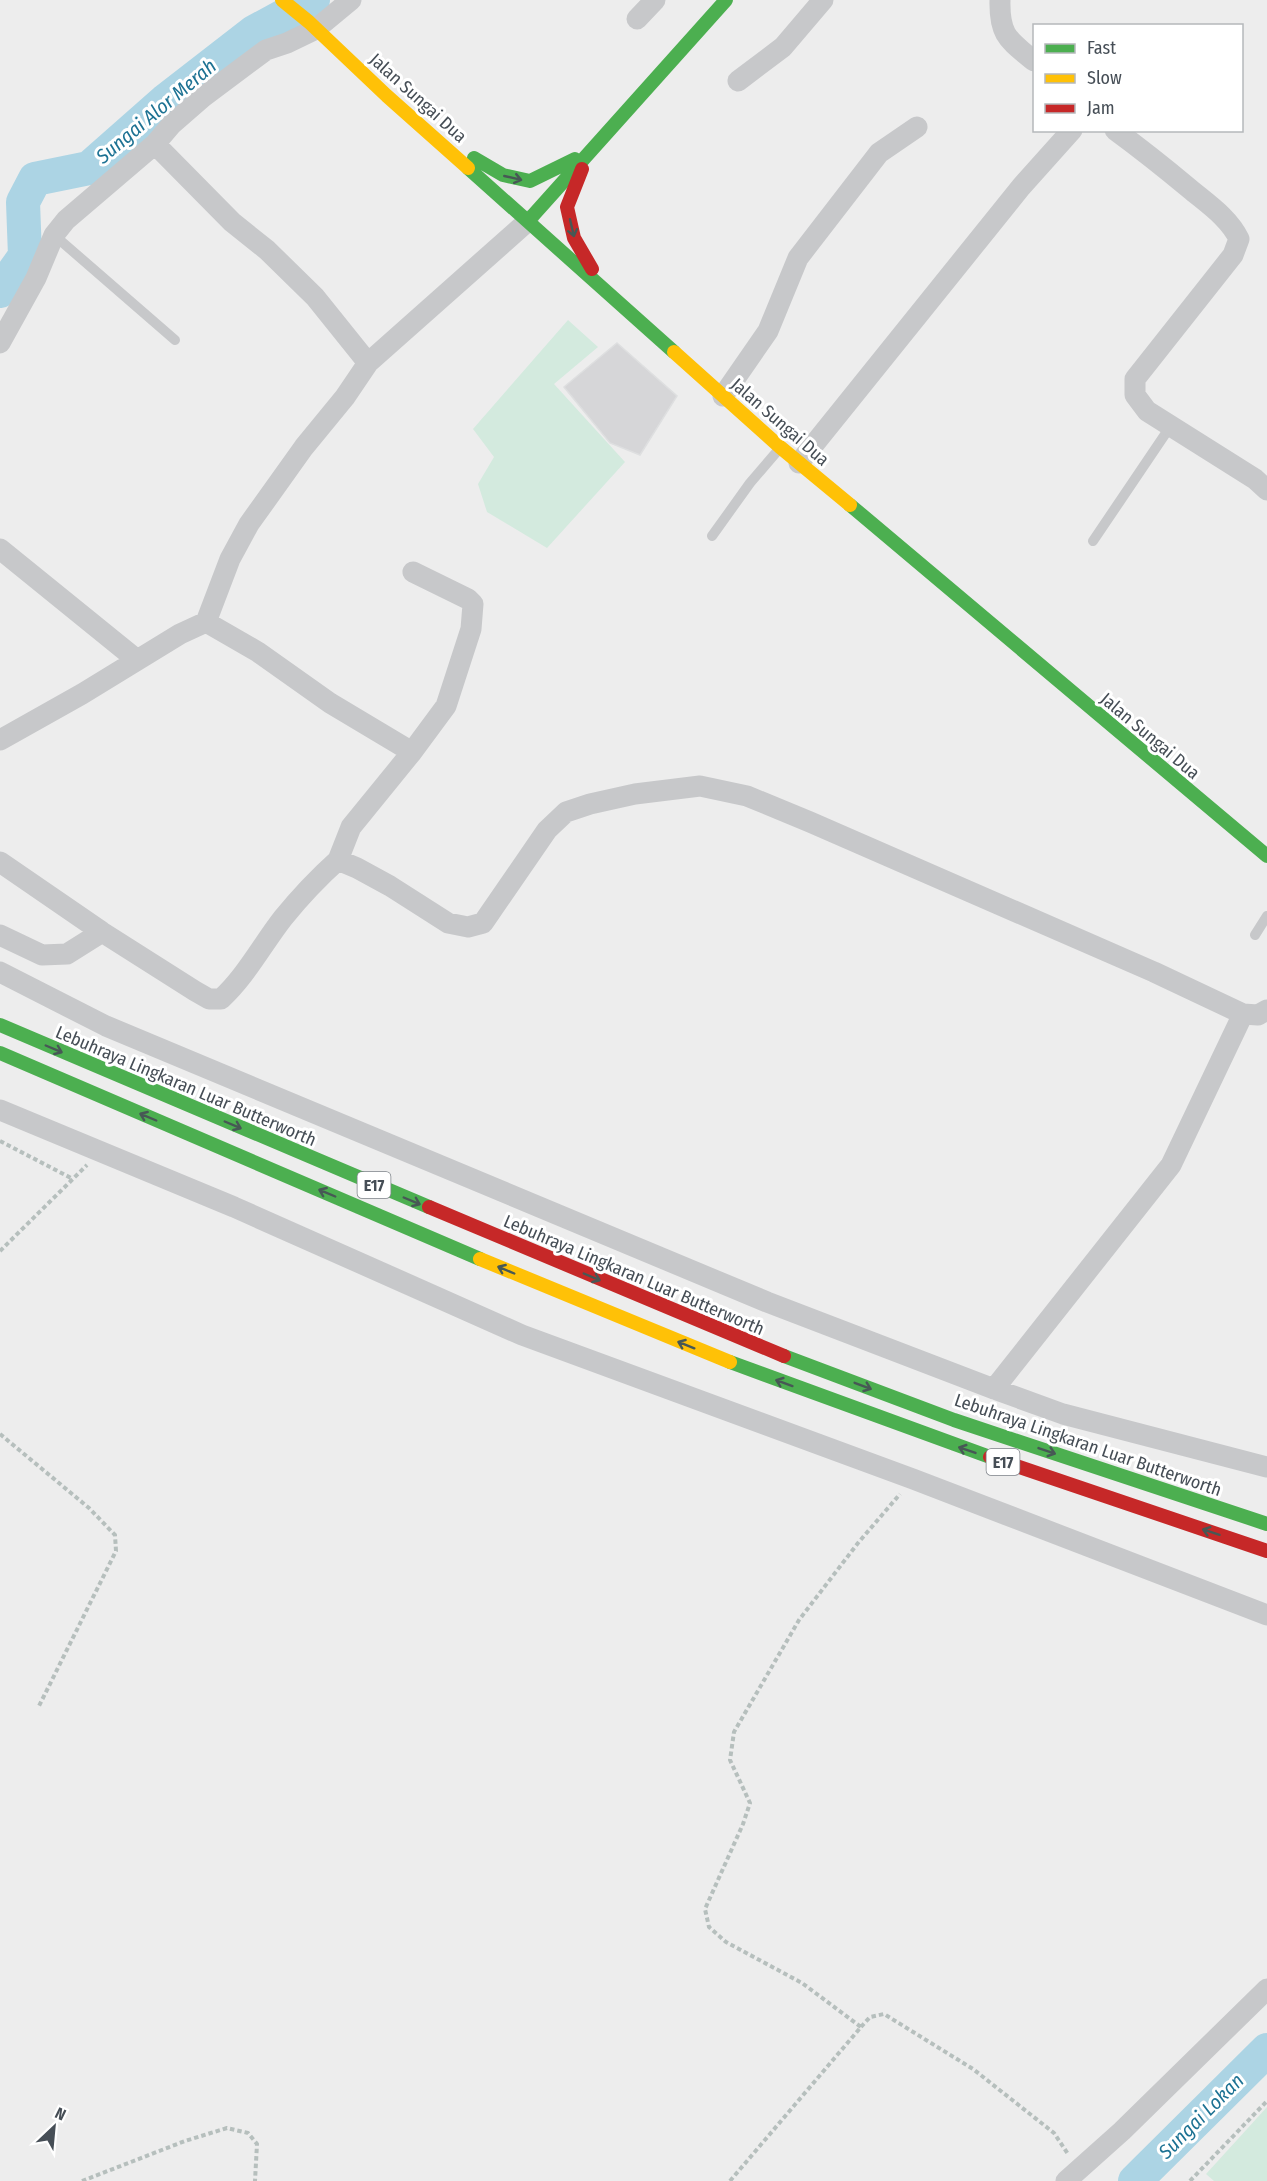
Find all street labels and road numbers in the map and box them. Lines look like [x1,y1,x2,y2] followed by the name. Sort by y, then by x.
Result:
[365,49,471,147] street label: Jalan Sungai Dua
[726,373,834,471] street label: Jalan Sungai Dua
[1096,688,1204,784] street label: Jalan Sungai Dua
[52,1021,320,1151] street label: Lebuhraya Lingkaran Luar Butterworth
[358,1172,391,1198] road number: E17
[500,1210,768,1340] street label: Lebuhraya Lingkaran Luar Butterworth
[952,1389,1224,1501] street label: Lebuhraya Lingkaran Luar Butterworth
[986,1449,1020,1475] road number: E17

